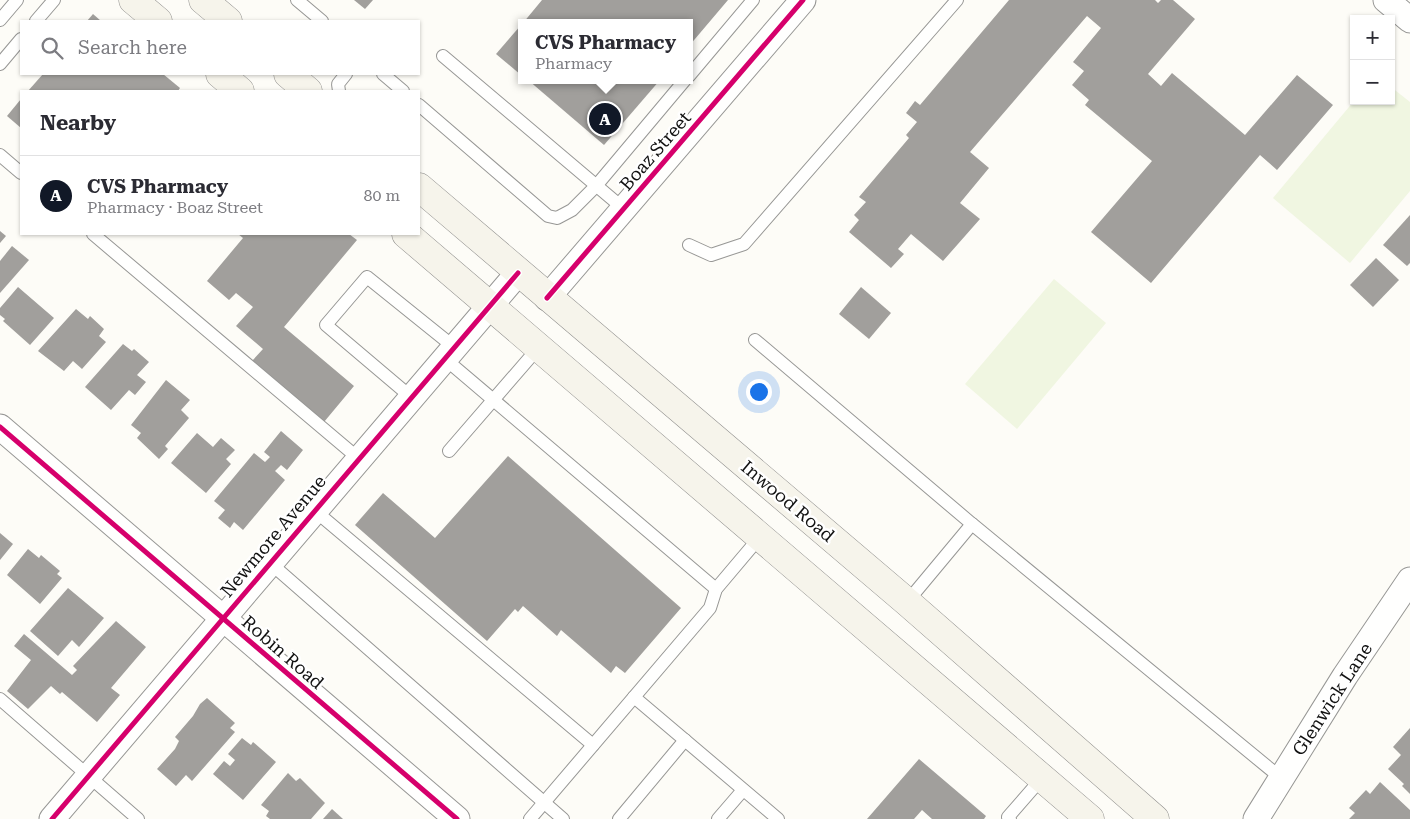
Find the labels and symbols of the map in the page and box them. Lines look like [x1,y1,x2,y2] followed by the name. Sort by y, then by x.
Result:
[589,100,621,138] pin: A
[615,107,695,195] street label: Boaz Street
[746,379,772,405] your location
[737,456,839,546] street label: Inwood Road
[216,471,330,601] street label: Newmore Avenue
[238,611,328,693] street label: Robin Road
[1288,639,1376,759] street label: Glenwick Lane

